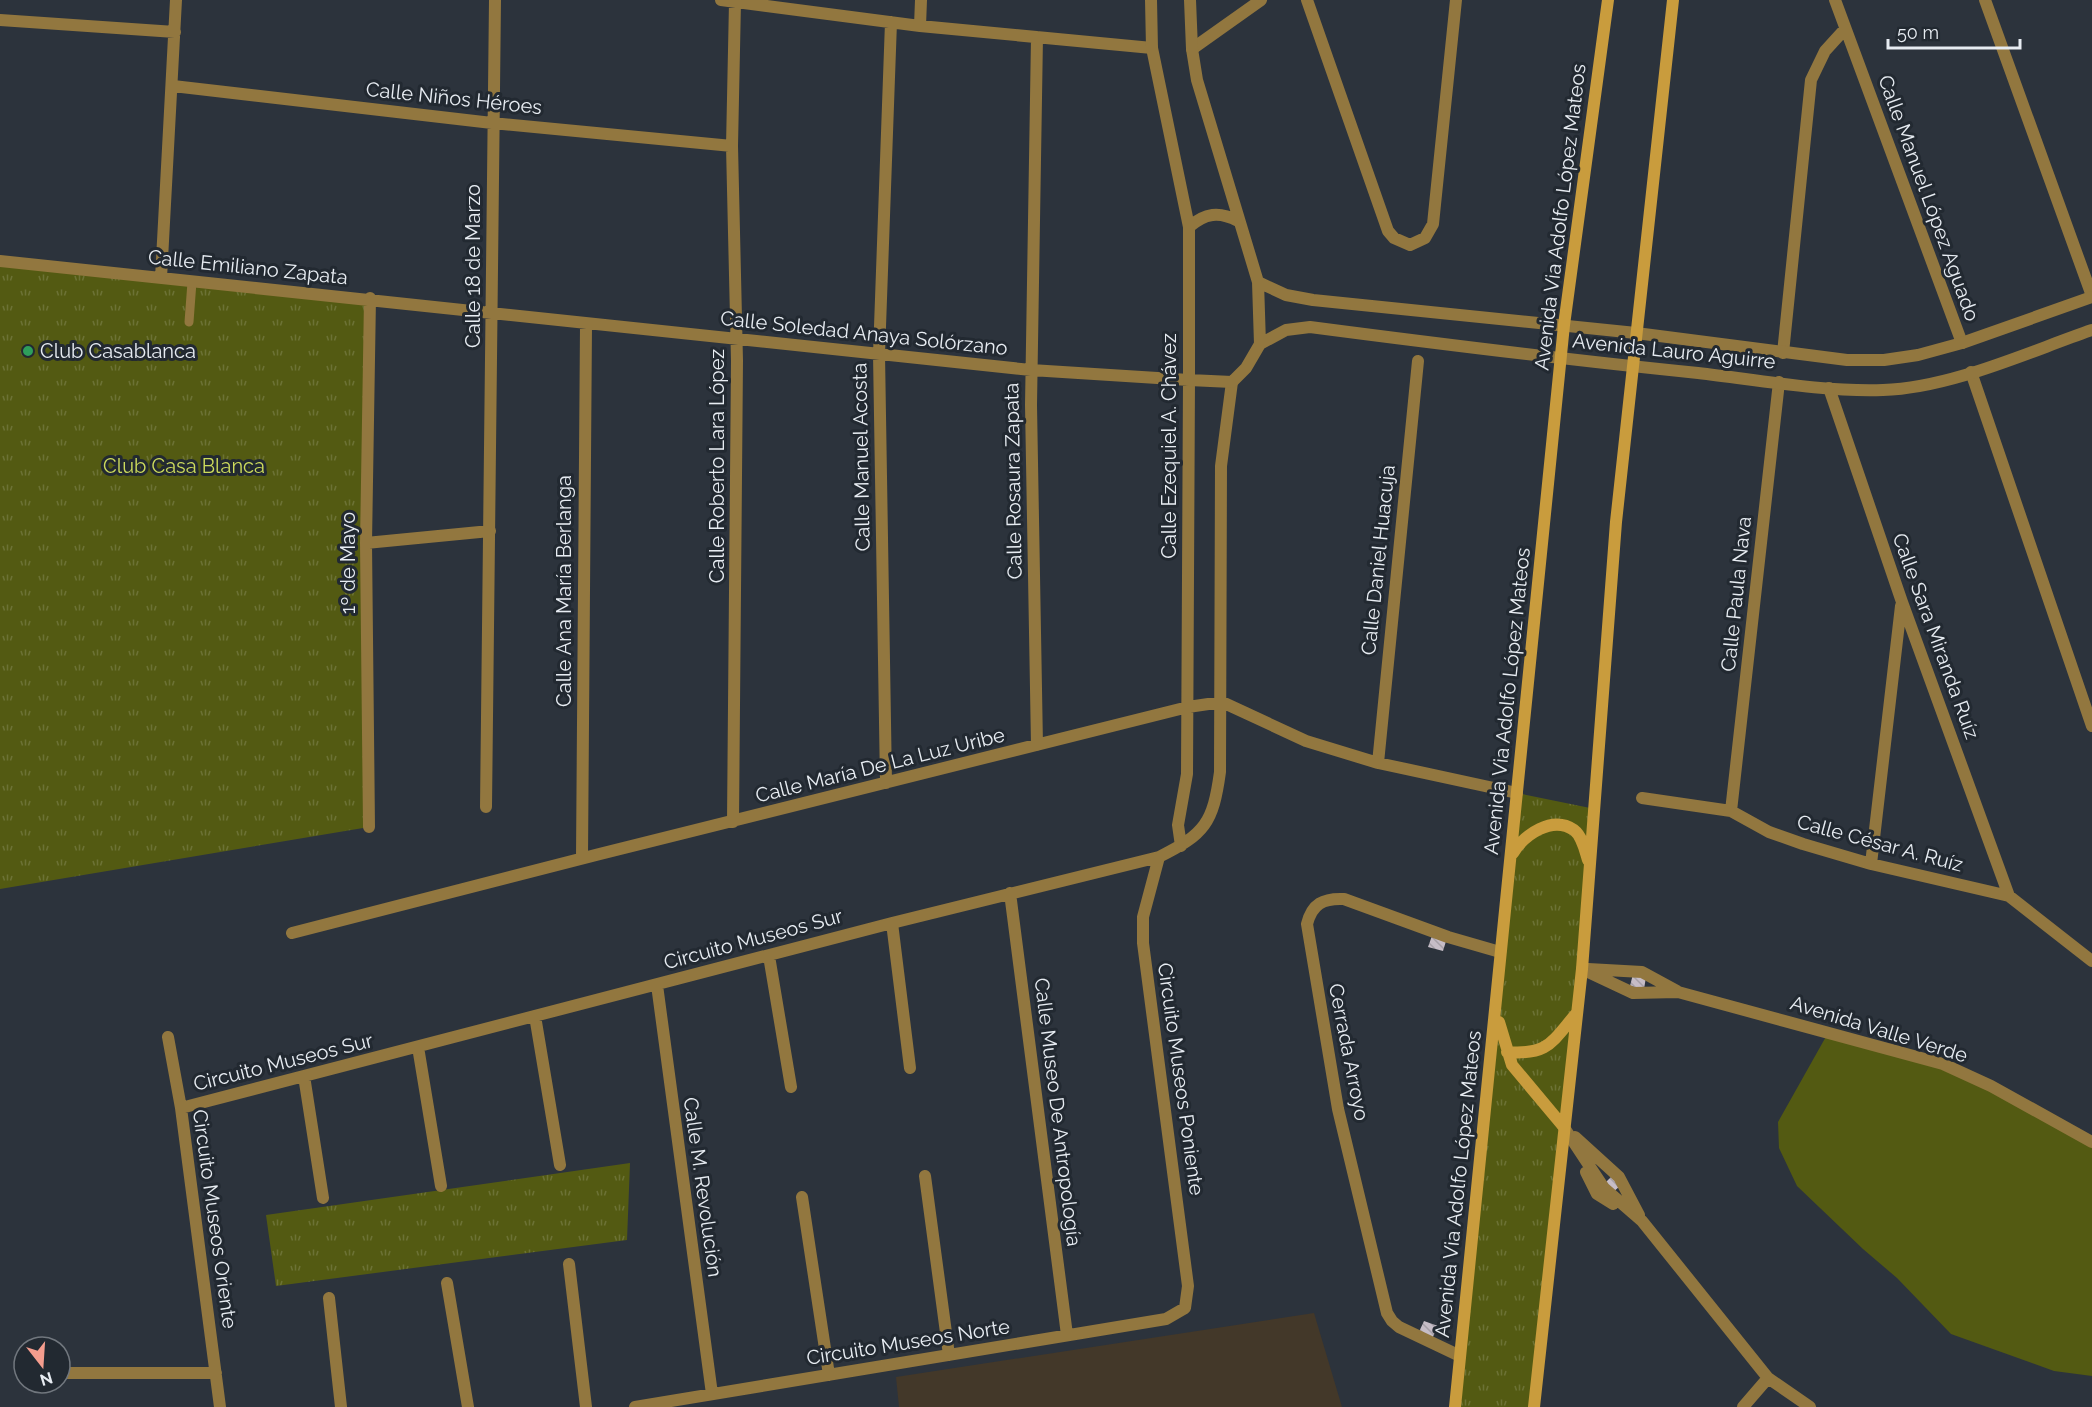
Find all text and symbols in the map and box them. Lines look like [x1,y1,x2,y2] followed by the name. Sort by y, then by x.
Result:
[1888,12,2020,50] scale bar
[1897,22,1939,43] text: 50 m
[1529,62,1591,372] street label: Avenida Via Adolfo López Mateos
[1873,72,1985,324] street label: Calle Manuel López Aguado
[365,77,543,119] street label: Calle Niños Héroes
[461,184,485,348] street label: Calle 18 de Marzo
[147,245,349,289] street label: Calle Emiliano Zapata
[719,306,1009,360] street label: Calle Soledad Anaya Solórzano
[1571,328,1777,374] street label: Avenida Lauro Aguirre
[1157,333,1181,559] street label: Calle Ezequiel A. Chávez
[40,339,196,363] place label: Club Casablanca
[21,344,35,358] marker: Club Casablanca
[705,349,729,583] street label: Calle Roberto Lara López
[847,363,875,551] street label: Calle Manuel Acosta
[999,382,1027,580] street label: Calle Rosaura Zapata
[103,454,265,478] park label: Club Casa Blanca
[1356,464,1400,656] street label: Calle Daniel Huacuja
[552,475,576,707] street label: Calle Ana María Berlanga
[336,512,360,614] street label: 1º de Mayo
[1716,515,1756,673] street label: Calle Paula Nava
[1888,530,1984,742] street label: Calle Sara Miranda Ruíz
[1479,546,1535,856] street label: Avenida Via Adolfo López Mateos
[753,722,1007,808] street label: Calle María De La Luz Uribe
[1794,809,1966,877] street label: Calle César A. Ruíz
[661,904,845,974] street label: Circuito Museos Sur
[1153,961,1209,1197] street label: Circuito Museos Poniente
[1030,976,1086,1248] street label: Calle Museo De Antropología
[1324,981,1374,1123] street label: Cerrada Arroyo
[1787,991,1971,1067] street label: Avenida Valle Verde
[191,1028,375,1096] street label: Circuito Museos Sur
[1430,1029,1486,1339] street label: Avenida Via Adolfo López Mateos
[678,1096,728,1278] street label: Calle M. Revolución
[188,1108,242,1330] street label: Circuito Museos Oriente
[805,1314,1012,1370] street label: Circuito Museos Norte
[12,1335,72,1395] north arrow
[38,1368,55,1390] text: N

